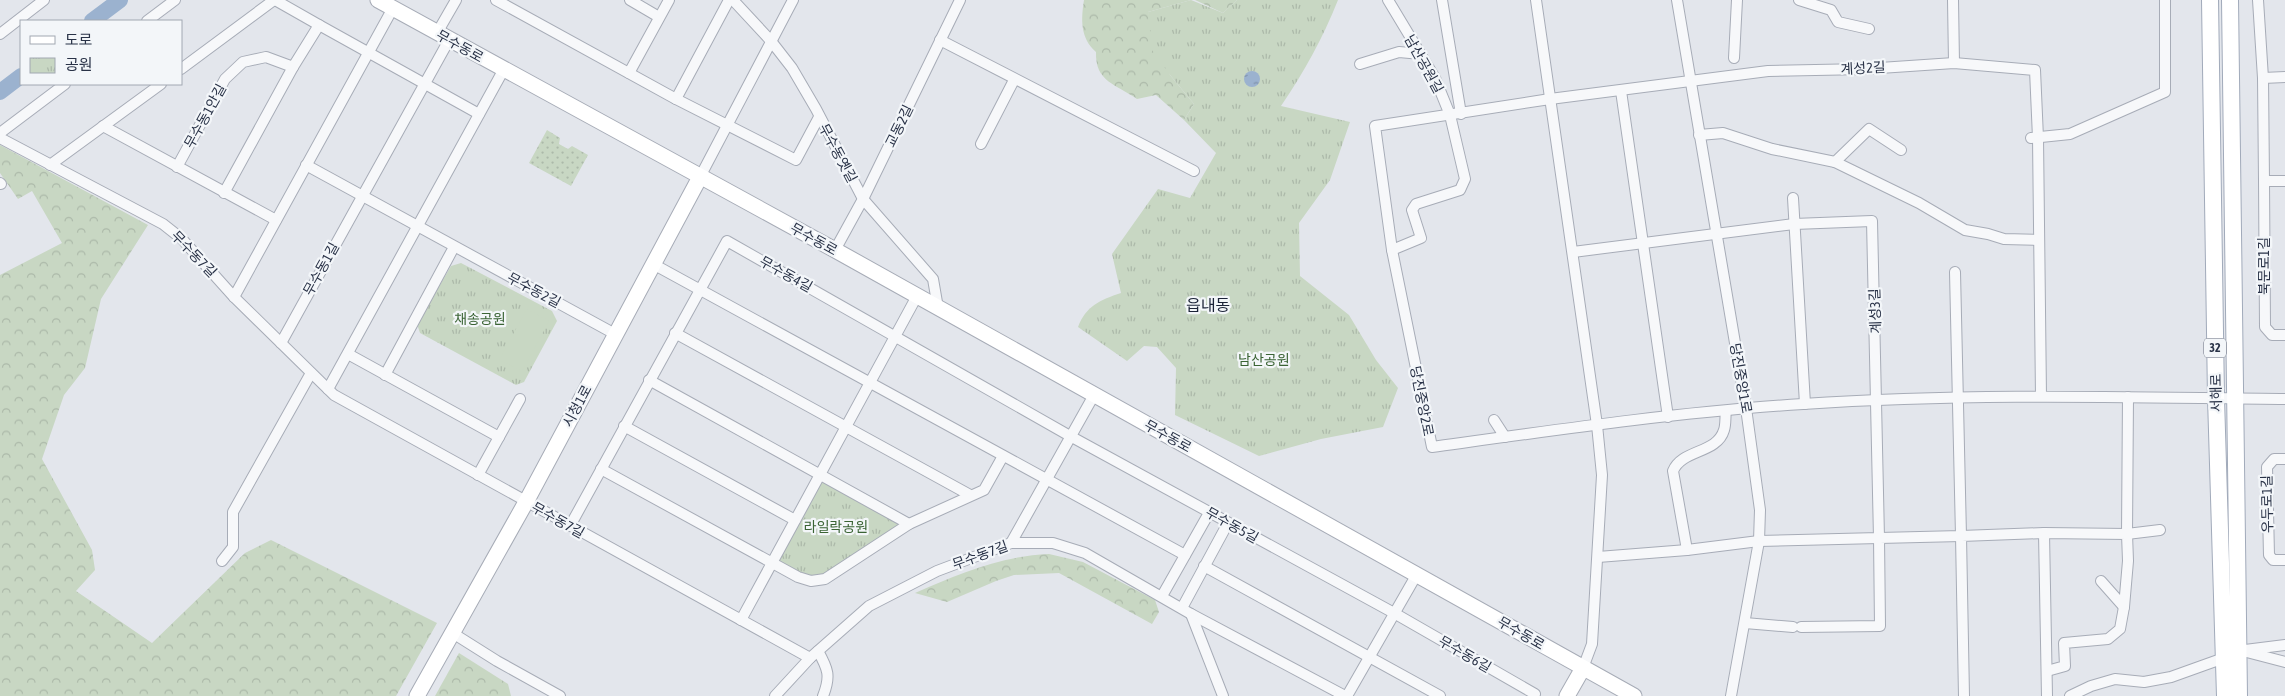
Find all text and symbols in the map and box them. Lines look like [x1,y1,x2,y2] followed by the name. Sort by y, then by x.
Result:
[20,20,182,85] legend
[434,27,487,66] street label: 무수동로
[65,31,93,48] text: 도로
[1401,32,1447,96] street label: 남산공원길
[65,56,93,73] text: 공원
[1840,59,1886,77] street label: 계성2길
[181,81,229,151] street label: 무수동1안길
[882,102,916,150] street label: 교동2길
[816,121,860,185] street label: 무수동옛길
[788,220,841,259] street label: 무수동로
[168,228,220,280] street label: 무수동7길
[2256,237,2272,295] street label: 북문로1길
[300,240,342,298] street label: 무수동1길
[757,253,815,295] street label: 무수동4길
[505,269,563,311] street label: 무수동2길
[1866,288,1884,334] street label: 계성3길
[1186,296,1230,314] district label: 읍내동
[454,311,506,327] park label: 채송공원
[2204,338,2226,358] road number: 32
[1727,342,1755,414] street label: 당진중앙1로
[1238,352,1290,368] park label: 남산공원
[1407,365,1437,437] street label: 당진중앙2로
[2208,373,2224,412] street label: 서해로
[559,382,595,430] street label: 시청1로
[1142,417,1195,456] street label: 무수동로
[2258,475,2276,533] street label: 우두로1길
[529,499,587,541] street label: 무수동7길
[1203,504,1261,546] street label: 무수동5길
[804,519,868,535] park label: 라일락공원
[950,538,1010,572] street label: 무수동7길
[1495,613,1547,653] street label: 무수동로
[1436,633,1494,675] street label: 무수동6길

